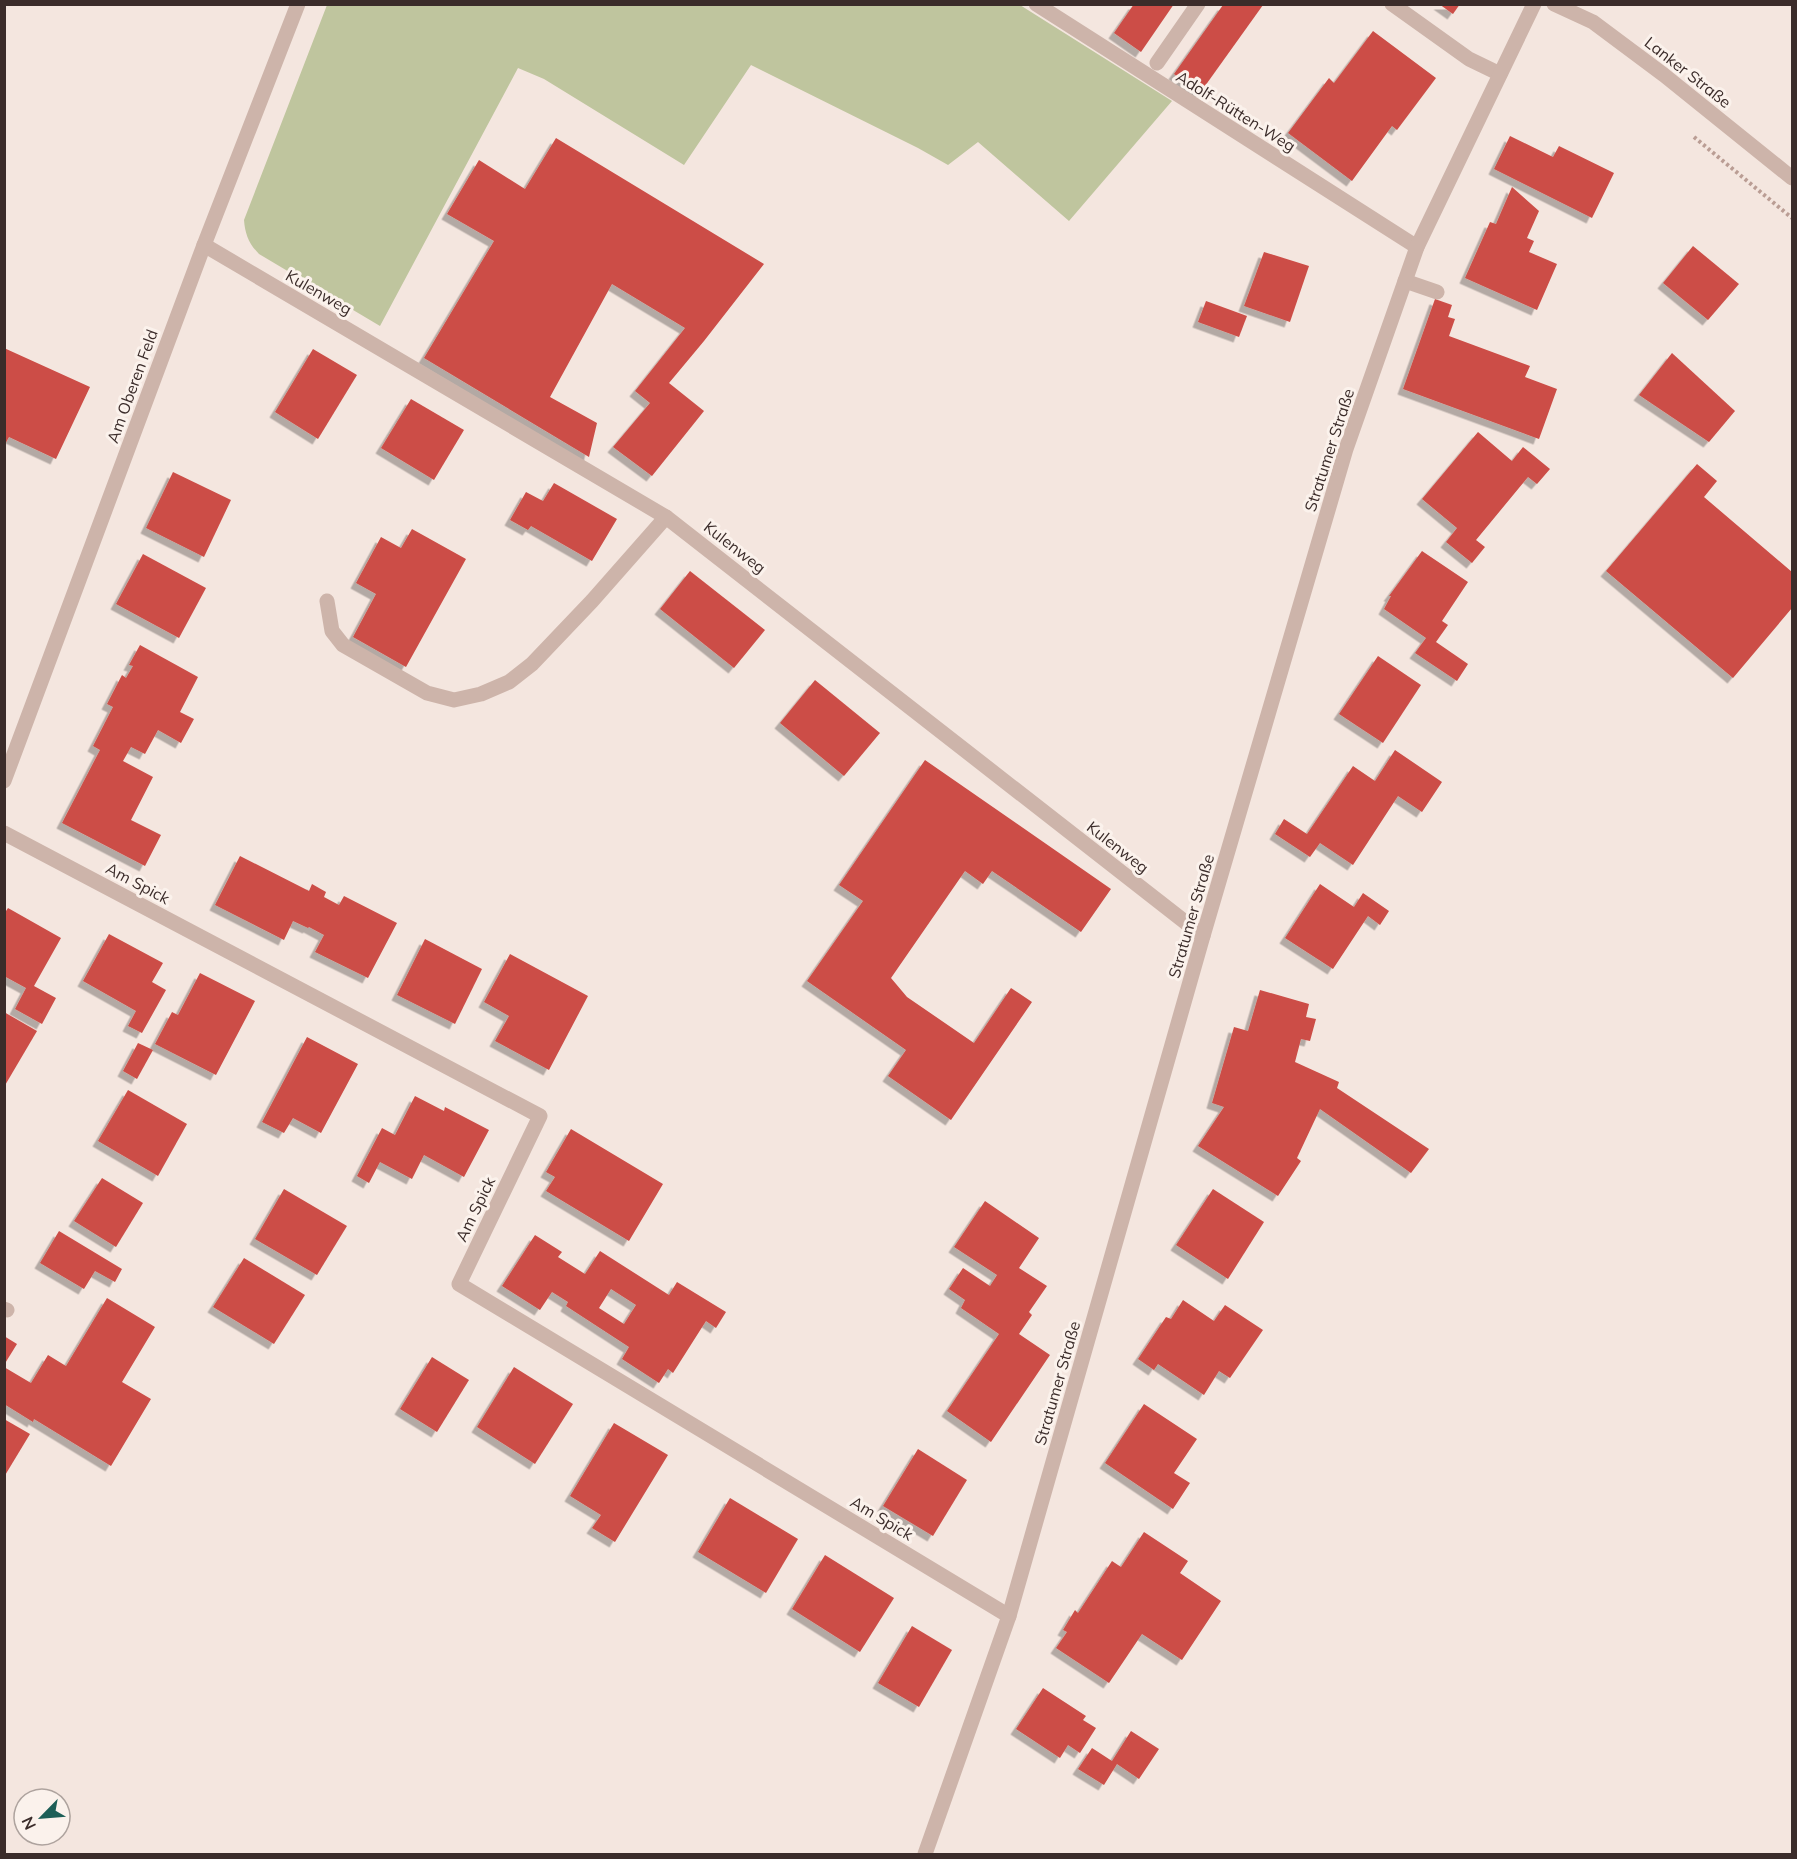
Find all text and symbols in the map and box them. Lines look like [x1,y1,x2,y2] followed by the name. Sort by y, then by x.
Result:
[1641,32,1735,112] street label: Lanker Straße
[1173,66,1299,156] street label: Adolf-Rütten-Weg
[282,265,356,319] street label: Kulenweg
[102,326,162,446] street label: Am Oberen Feld
[1300,386,1358,514] street label: Stratumer Straße
[700,517,770,577] street label: Kulenweg
[1083,817,1153,877] street label: Kulenweg
[1164,852,1218,980] street label: Stratumer Straße
[103,858,174,909] street label: Am Spick
[451,1173,500,1245] street label: Am Spick
[1030,1319,1084,1447] street label: Stratumer Straße
[847,1492,918,1545] street label: Am Spick
[12,1787,72,1847] north arrow
[17,1814,40,1833] text: N

